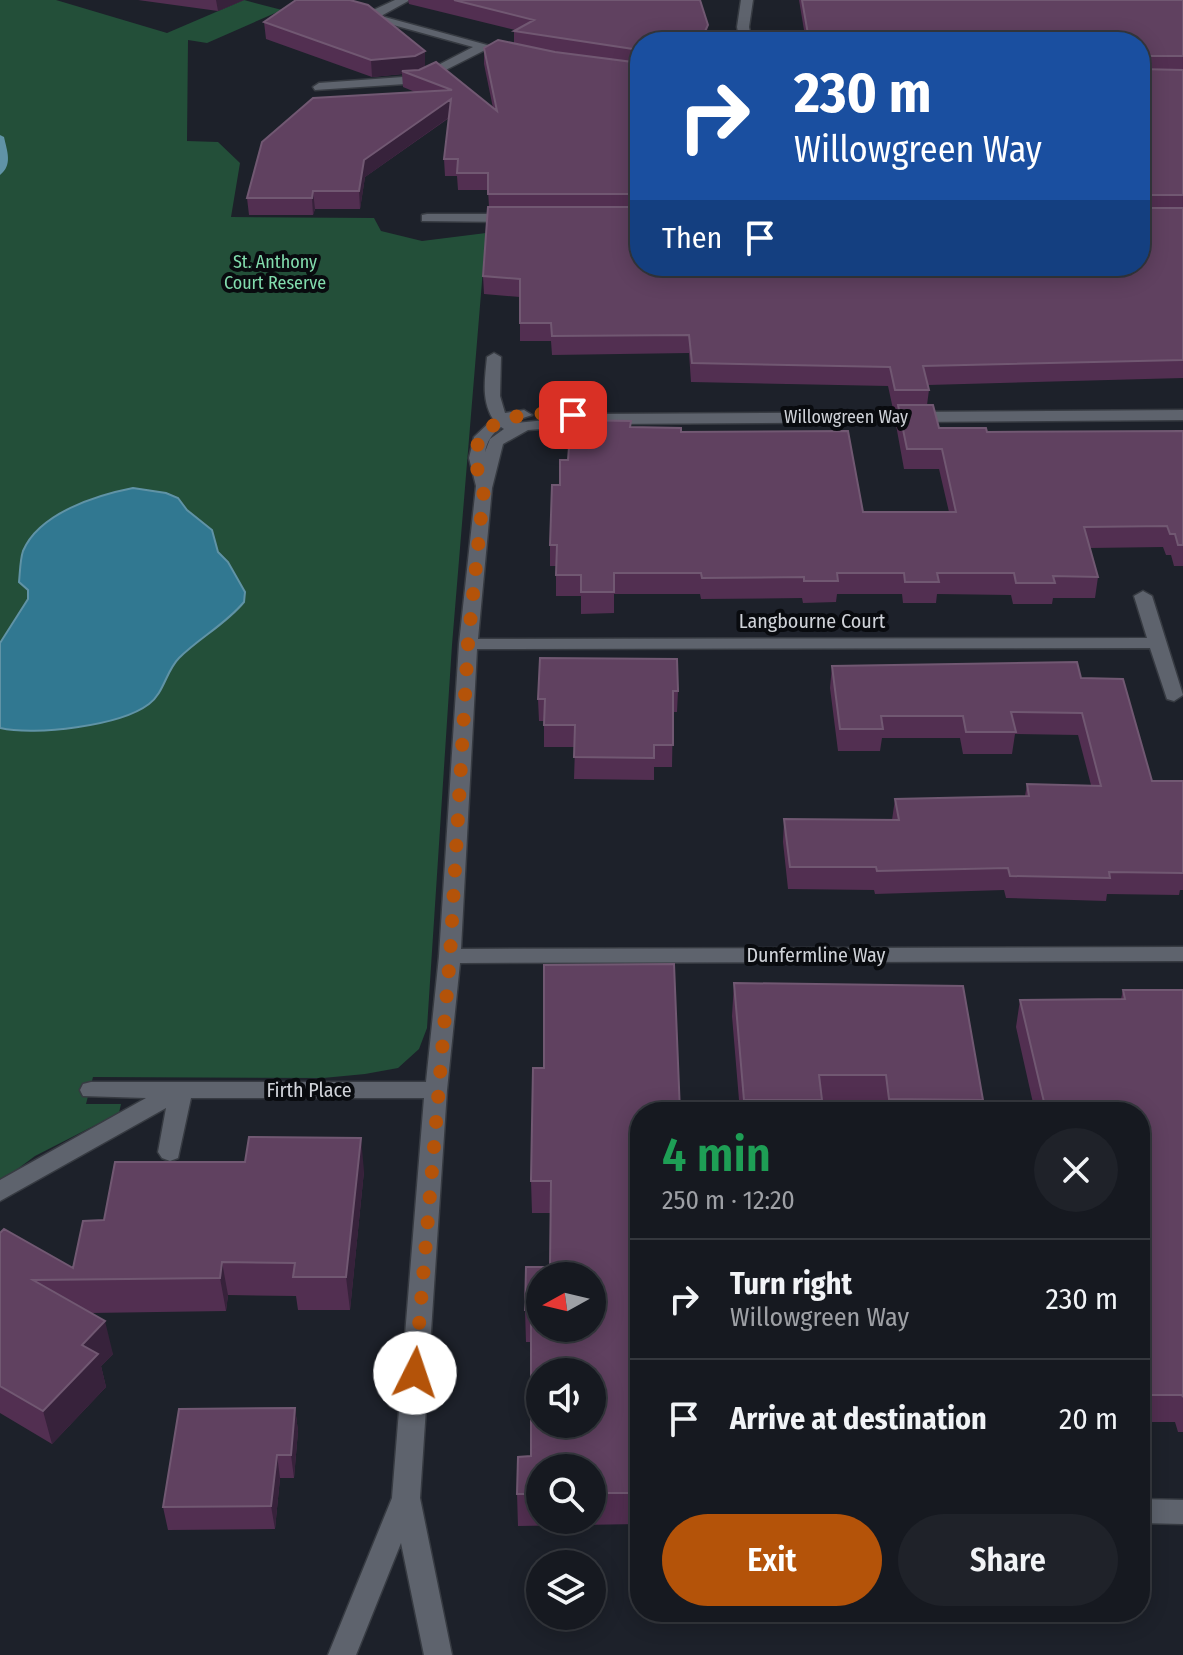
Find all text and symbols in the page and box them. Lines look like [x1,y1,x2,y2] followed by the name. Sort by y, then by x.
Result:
[794,60,931,127] text: 230 m
[662,64,766,168] icon: right
[794,128,1042,172] text: Willowgreen Way
[738,216,782,260] icon: arrive
[662,220,722,256] text: Then
[224,251,326,294] park label: St. Anthony Court Reserve
[539,381,607,449] pin
[551,393,595,437] icon: arrive
[784,406,908,428] street label: Willowgreen Way
[739,609,886,633] street label: Langbourne Court
[746,943,886,967] street label: Dunfermline Way
[266,1078,352,1102] street label: Firth Place
[662,1126,771,1184] text: 4 min
[1034,1128,1118,1212] button: close
[662,1185,795,1216] text: 250 m · 12:20
[526,1262,606,1342] north arrow
[526,1262,606,1630] map controls
[730,1266,852,1302] text: Turn right
[662,1277,706,1321] icon: right
[1046,1281,1118,1317] text: 230 m
[730,1302,909,1333] text: Willowgreen Way
[373,1331,457,1415] position arrow
[526,1358,606,1438] button: sound
[662,1397,706,1441] icon: arrive
[730,1401,987,1437] text: Arrive at destination
[1059,1401,1118,1437] text: 20 m
[526,1454,606,1534] button: search
[662,1514,882,1606] button: Exit
[898,1514,1118,1606] button: Share
[526,1550,606,1630] button: layers

